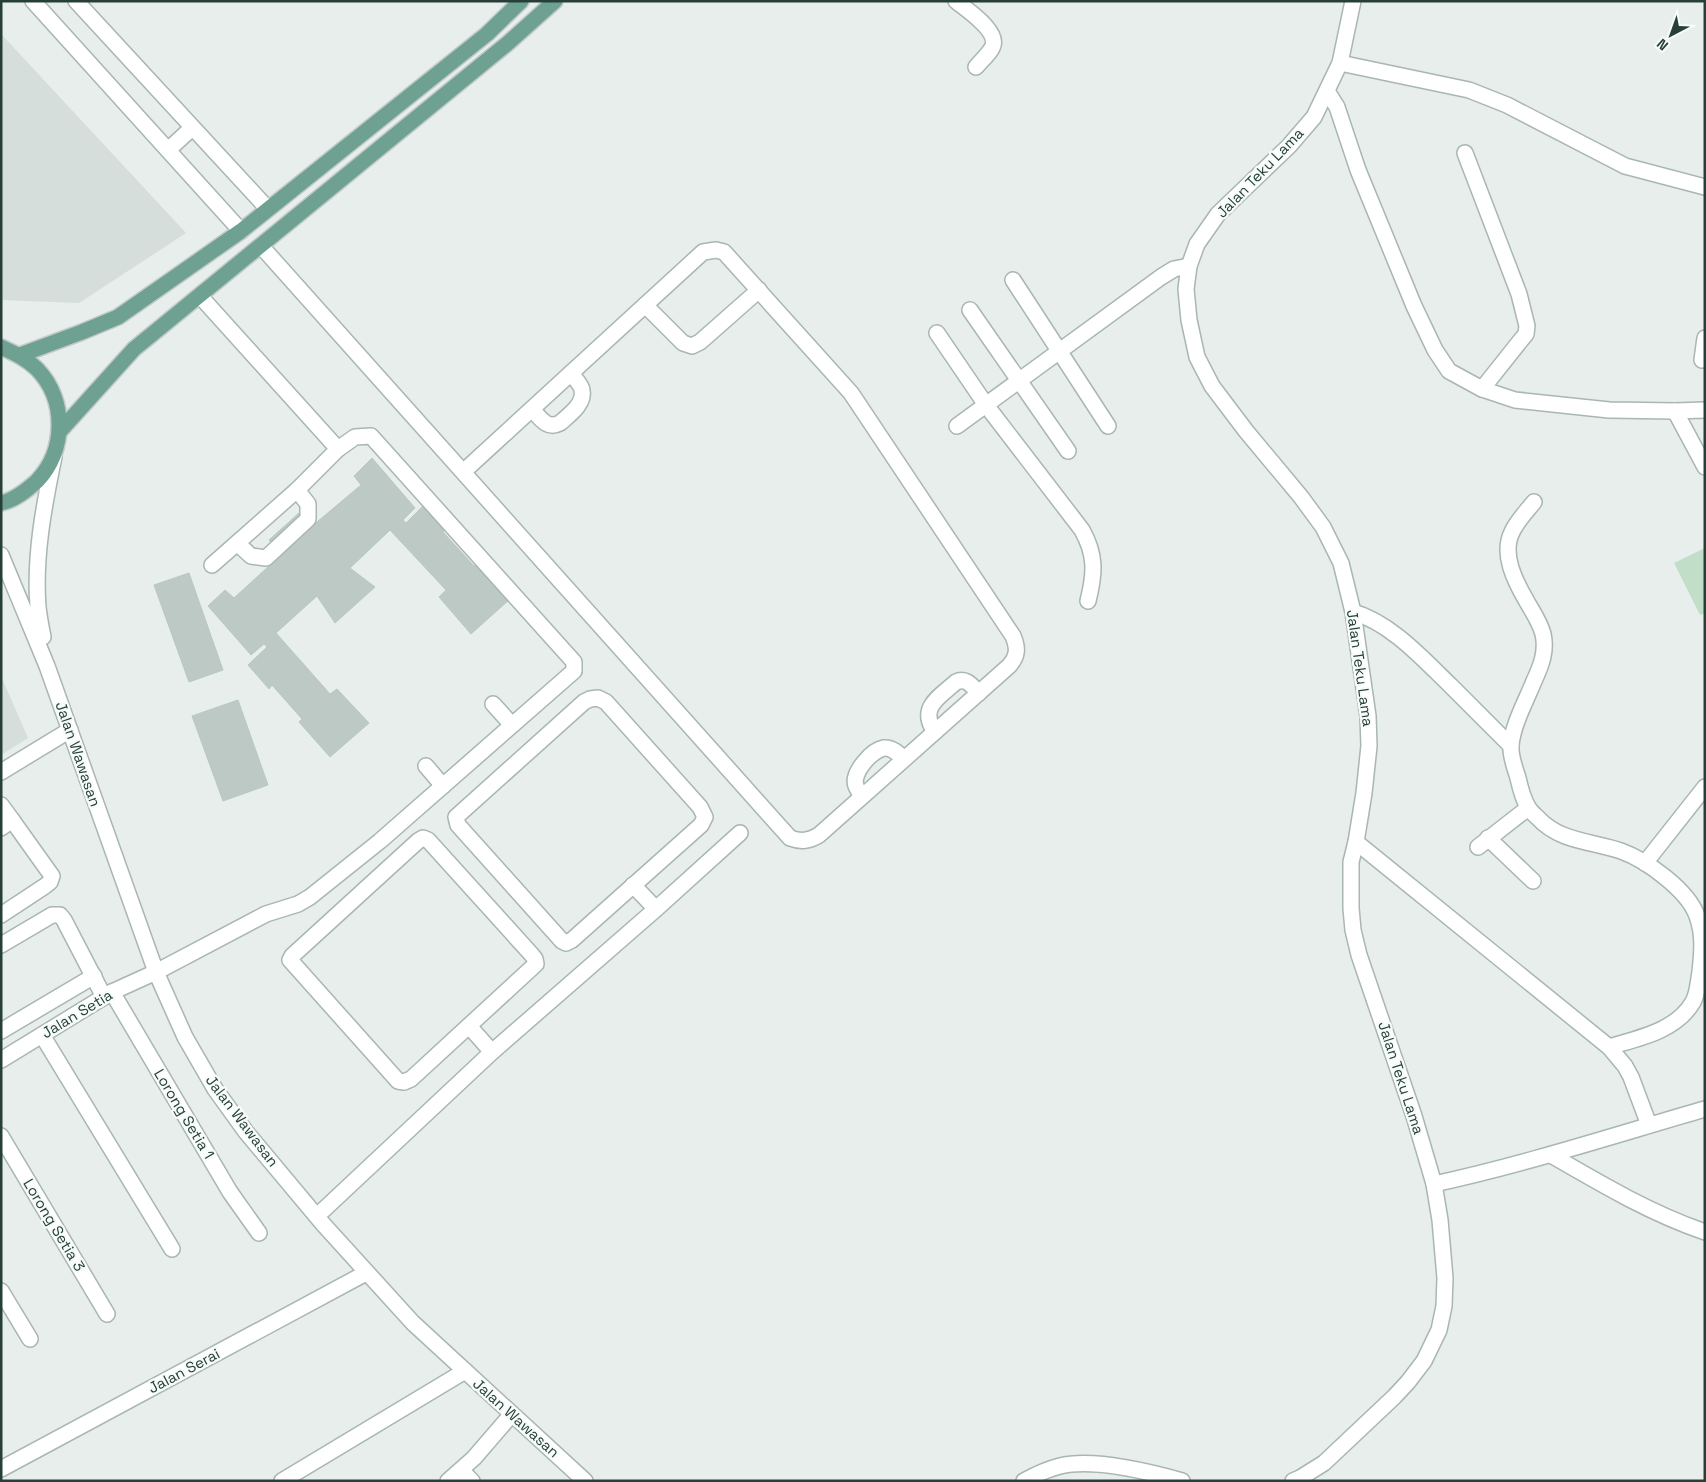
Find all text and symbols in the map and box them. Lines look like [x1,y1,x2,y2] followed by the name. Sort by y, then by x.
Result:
[1646,10,1696,60] north arrow
[1653,35,1672,55] text: N
[1212,123,1308,222] street label: Jalan Teku Lama
[1343,608,1378,728] street label: Jalan Teku Lama
[52,699,105,809] street label: Jalan Wawasan
[38,985,116,1042] street label: Jalan Setia
[1374,1019,1429,1137] street label: Jalan Teku Lama
[150,1065,219,1162] street label: Lorong Setia 1
[202,1071,283,1170] street label: Jalan Wawasan
[19,1175,90,1274] street label: Lorong Setia 3
[145,1344,223,1397] street label: Jalan Serai
[469,1374,564,1461] street label: Jalan Wawasan

